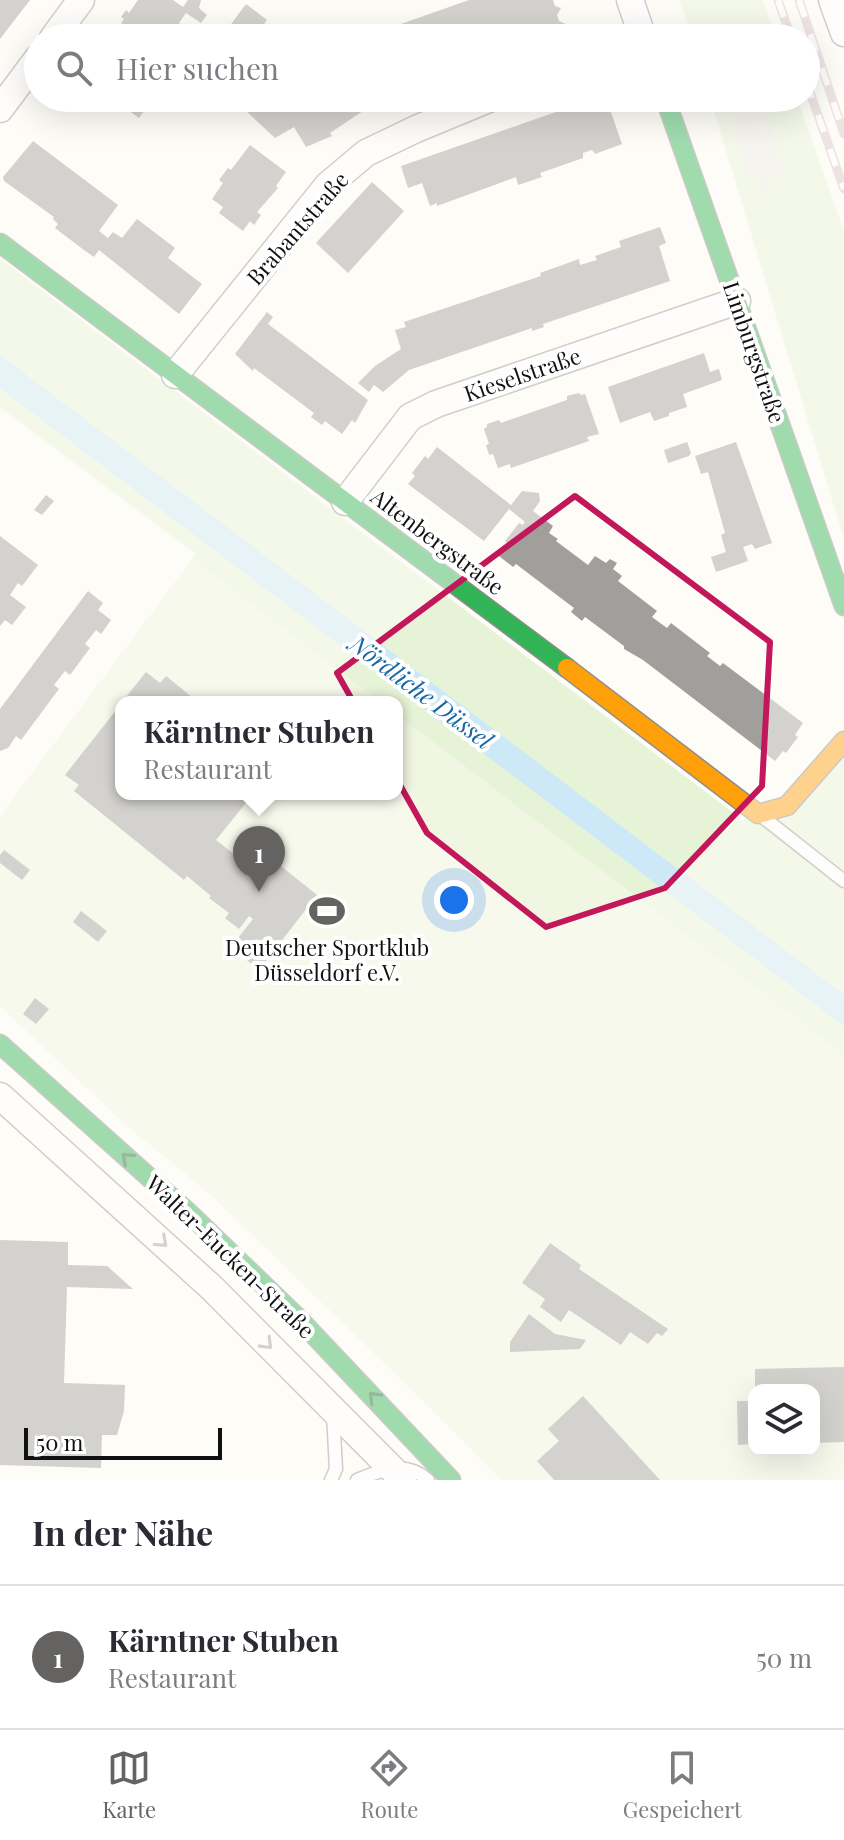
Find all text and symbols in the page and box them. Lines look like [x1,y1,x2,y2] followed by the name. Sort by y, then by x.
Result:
[24,24,820,112] search box
[52,46,96,90] icon: search
[116,48,279,88] text: Hier suchen
[239,165,355,291] street label: Brabantstraße
[717,277,793,427] street label: Limburgstraße
[460,340,584,408] street label: Kieselstraße
[365,480,511,601] street label: Altenbergstraße
[342,625,501,756] water label: Nördliche Düssel
[115,696,403,800] popup
[144,711,374,751] text: Kärntner Stuben
[144,751,272,786] text: Restaurant
[233,826,285,892] pin: 1
[434,880,474,920] your location
[308,892,346,930] sports icon: Deutscher Sportklub Düsseldorf e.V.
[225,932,429,987] place label: Deutscher Sportklub Düsseldorf e.V.
[122,1153,137,1167] one-way arrow
[140,1167,322,1344] street label: Walter-Eucken-Straße
[152,1233,167,1247] one-way arrow
[258,1335,272,1349] one-way arrow
[748,1384,820,1456] map controls
[748,1384,820,1456] button: layers
[369,1392,383,1407] one-way arrow
[24,1424,222,1460] scale bar
[36,1427,83,1457] text: 50 m
[32,1509,213,1555] text: In der Nähe
[108,1620,339,1660] text: Kärntner Stuben
[53,1640,63,1675] text: 1
[756,1640,812,1675] text: 50 m
[108,1660,236,1695] text: Restaurant
[102,1746,156,1824] tab: Karte
[360,1746,418,1824] tab: Route
[623,1746,742,1824] tab: Gespeichert

